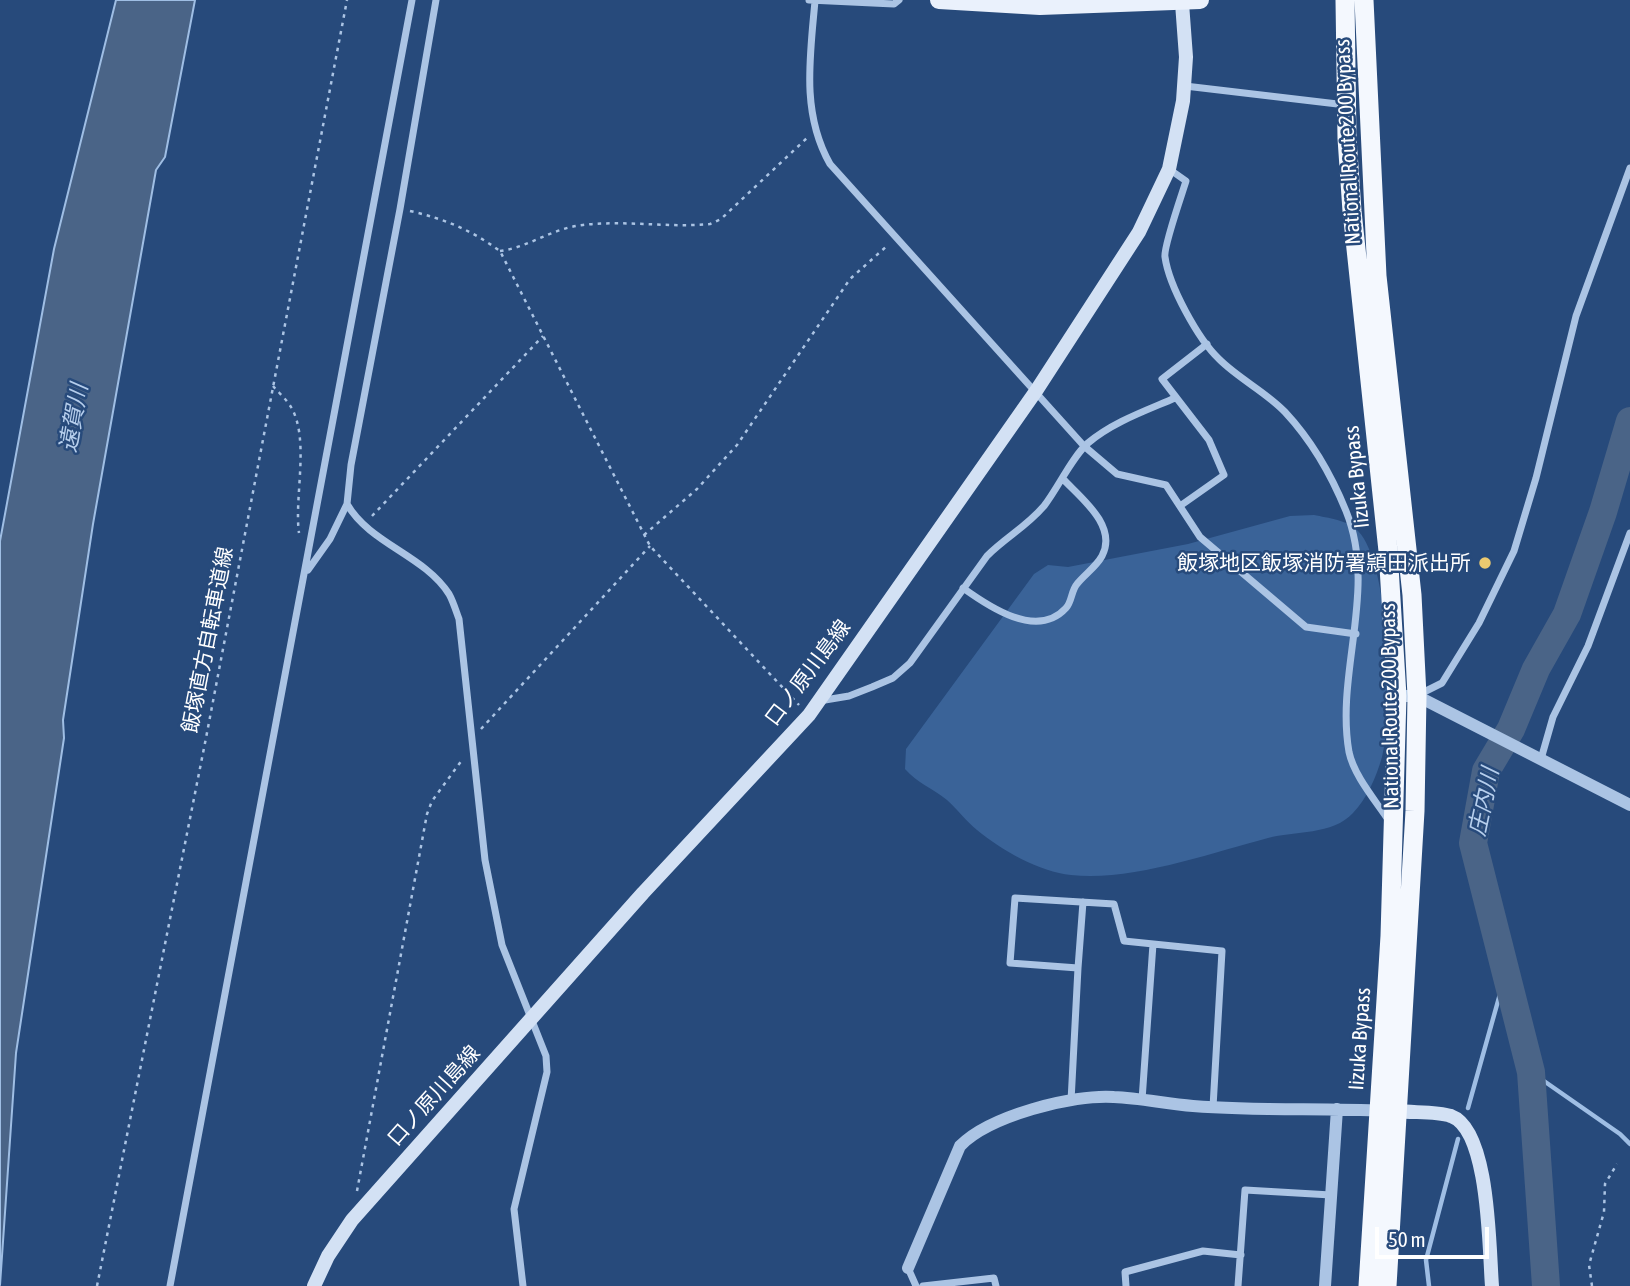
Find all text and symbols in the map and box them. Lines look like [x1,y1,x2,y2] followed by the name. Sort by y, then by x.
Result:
[1330,39,1366,245] street label: National Route 200 Bypass
[54,382,94,454] water label: 遠賀川
[1339,425,1375,529] street label: Iizuka Bypass
[178,545,238,735] street label: 飯塚直方自転車道線
[1177,550,1471,576] place label: 飯塚地区飯塚消防署頴田派出所
[1477,555,1493,571] marker: 飯塚地区飯塚消防署頴田派出所
[1376,603,1404,809] street label: National Route 200 Bypass
[760,615,856,731] street label: 口ノ原川島線
[1463,765,1505,839] water label: 庄内川
[1344,987,1376,1091] street label: Iizuka Bypass
[382,1041,486,1151] street label: 口ノ原川島線
[1378,1212,1492,1256] scale bar
[1388,1227,1426,1251] text: 50 m

